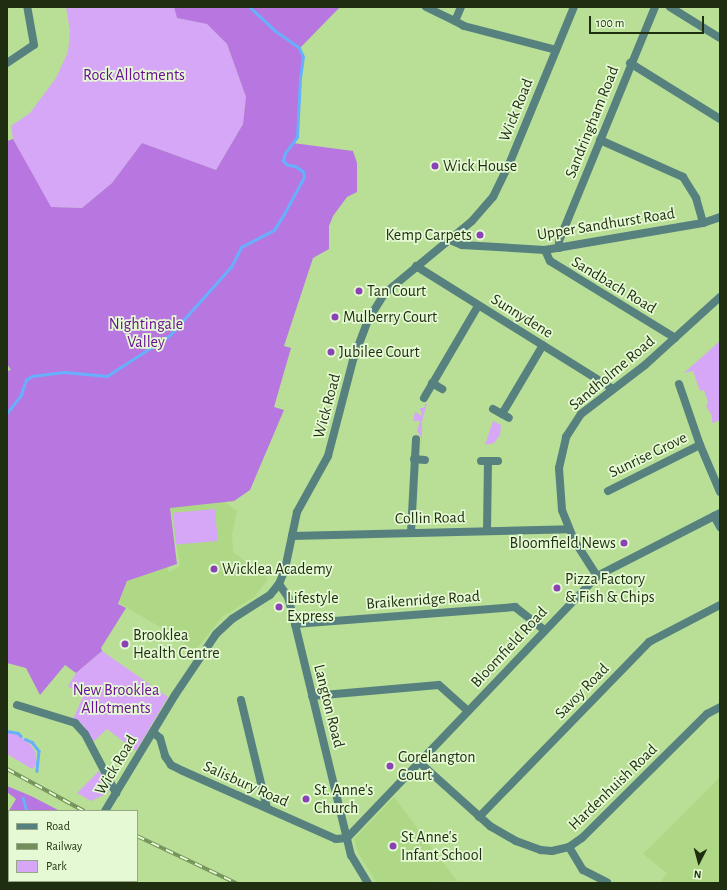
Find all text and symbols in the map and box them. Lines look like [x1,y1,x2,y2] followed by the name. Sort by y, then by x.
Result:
[591,8,706,34] scale bar
[596,17,624,29] text: 100 m
[561,63,623,181] street label: Sandringham Road
[83,65,185,85] park label: Rock Allotments
[495,76,537,144] street label: Wick Road
[443,156,517,176] place label: Wick House
[430,161,440,171] marker: Wick House
[536,204,676,244] street label: Upper Sandhurst Road
[385,225,472,245] place label: Kemp Carpets
[475,230,485,240] marker: Kemp Carpets
[568,252,660,318] street label: Sandbach Road
[367,281,426,301] place label: Tan Court
[354,286,364,296] marker: Tan Court
[487,289,557,343] street label: Sunnydene
[343,307,437,327] place label: Mulberry Court
[330,312,340,322] marker: Mulberry Court
[109,314,183,352] park label: Nightingale Valley
[565,332,659,414] street label: Sandholme Road
[339,342,420,362] place label: Jubilee Court
[326,347,336,357] marker: Jubilee Court
[309,372,345,440] street label: Wick Road
[606,428,690,482] street label: Sunrise Grove
[395,508,465,528] street label: Collin Road
[509,533,616,553] place label: Bloomfield News
[619,538,629,548] marker: Bloomfield News
[222,559,332,579] place label: Wicklea Academy
[209,564,219,574] marker: Wicklea Academy
[565,569,655,607] place label: Pizza Factory & Fish & Chips
[552,583,562,593] marker: Pizza Factory & Fish & Chips
[365,586,481,614] street label: Braikenridge Road
[287,588,339,626] place label: Lifestyle Express
[274,602,284,612] marker: Lifestyle Express
[467,603,551,691] street label: Bloomfield Road
[133,625,220,663] place label: Brooklea Health Centre
[120,639,130,649] marker: Brooklea Health Centre
[551,659,613,723] street label: Savoy Road
[309,662,349,750] street label: Langton Road
[73,680,159,718] park label: New Brooklea Allotments
[91,732,141,798] street label: Wick Road
[565,740,661,834] street label: Hardenhuish Road
[398,747,476,785] place label: Gorelangton Court
[200,757,292,811] street label: Salisbury Road
[385,761,395,771] marker: Gorelangton Court
[314,780,373,818] place label: St. Anne's Church
[301,794,311,804] marker: St. Anne's Church
[8,810,138,882] legend
[46,820,70,832] text: Road
[401,827,483,865] place label: St Anne's Infant School
[46,840,82,852] text: Railway
[388,841,398,851] marker: St Anne's Infant School
[679,842,719,882] north arrow
[46,860,67,872] text: Park
[693,869,702,880] text: N

